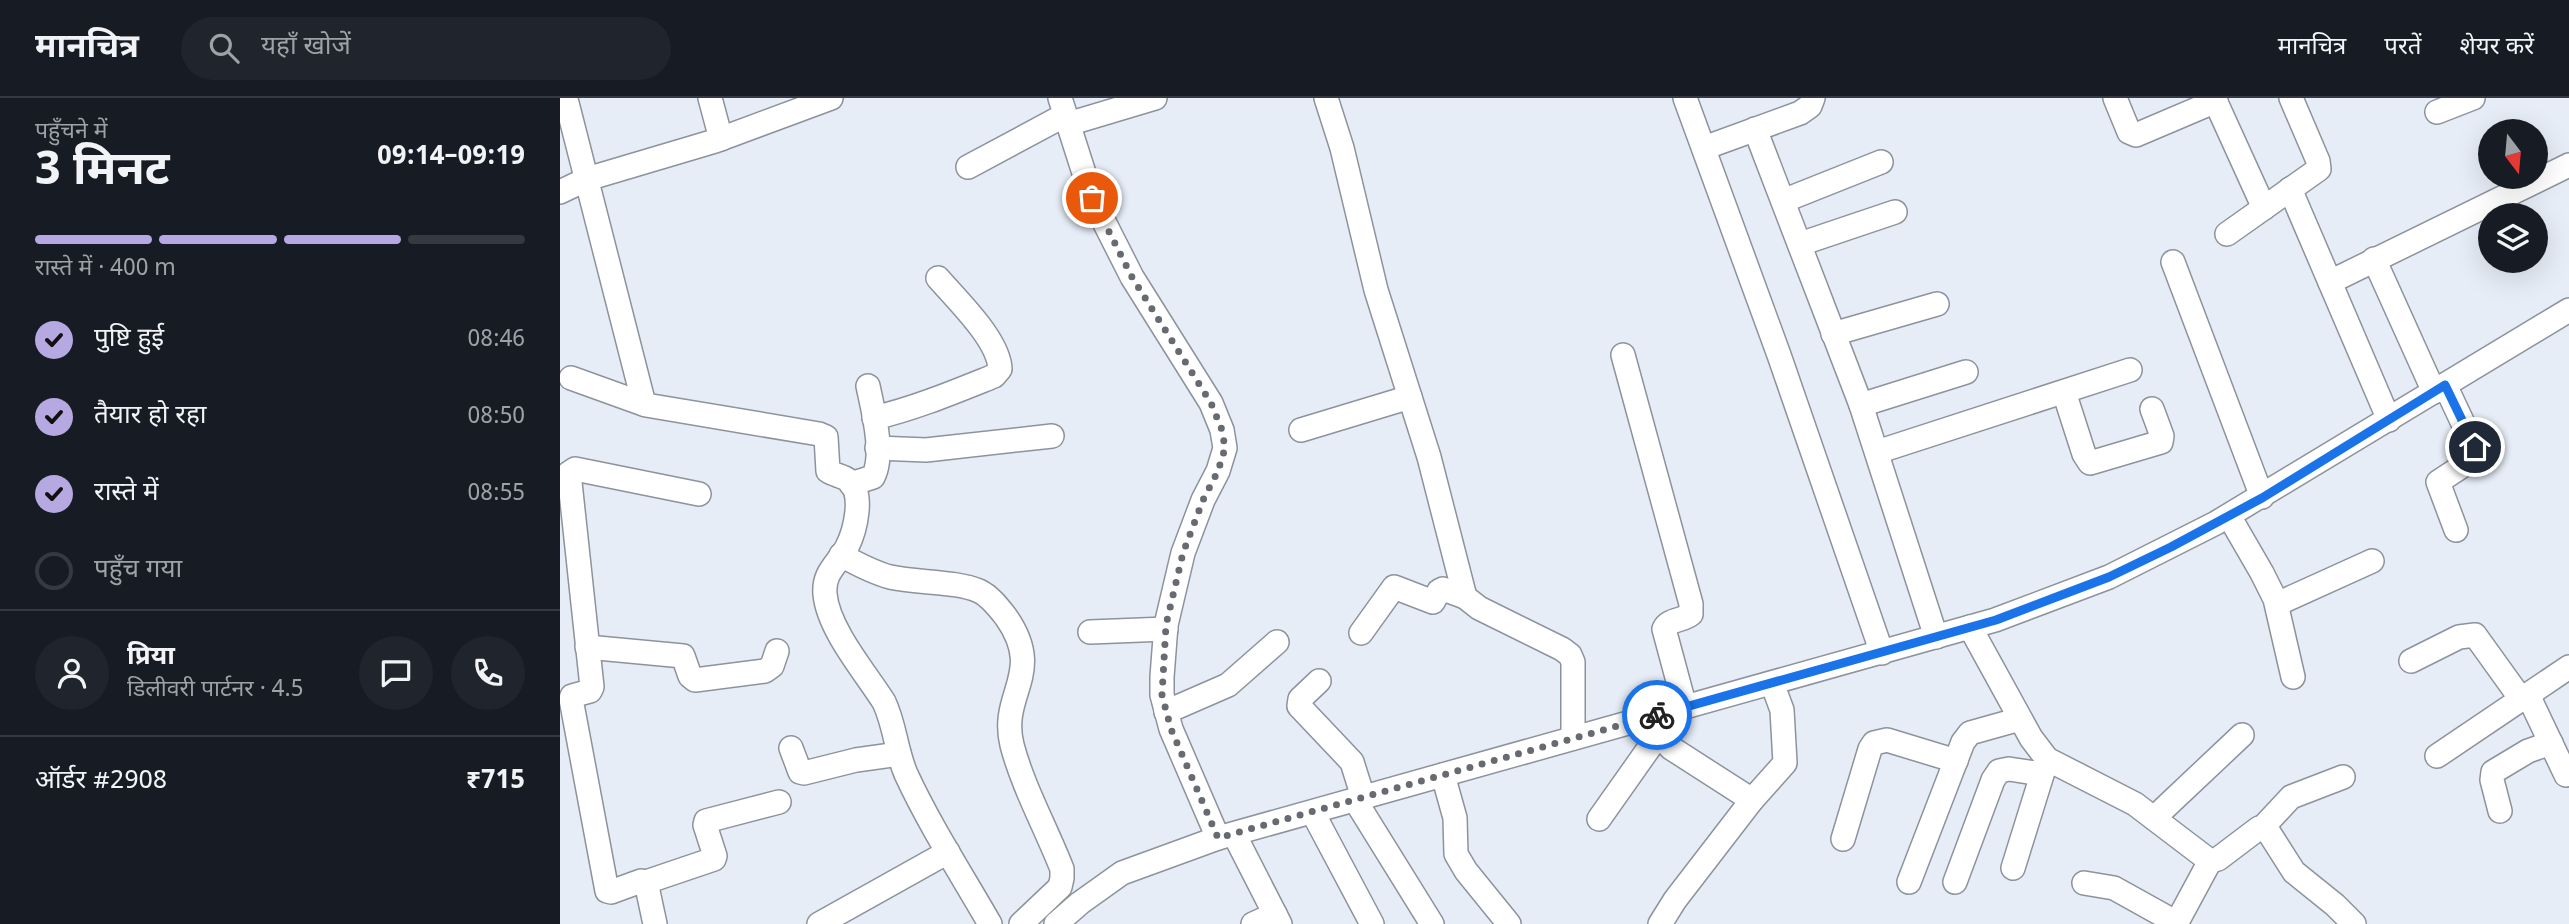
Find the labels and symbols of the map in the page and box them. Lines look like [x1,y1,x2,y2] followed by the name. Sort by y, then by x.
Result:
[2478,119,2548,189] north arrow
[1062,168,1122,228] pin
[2445,417,2505,477] pin
[1622,680,1692,750] courier

